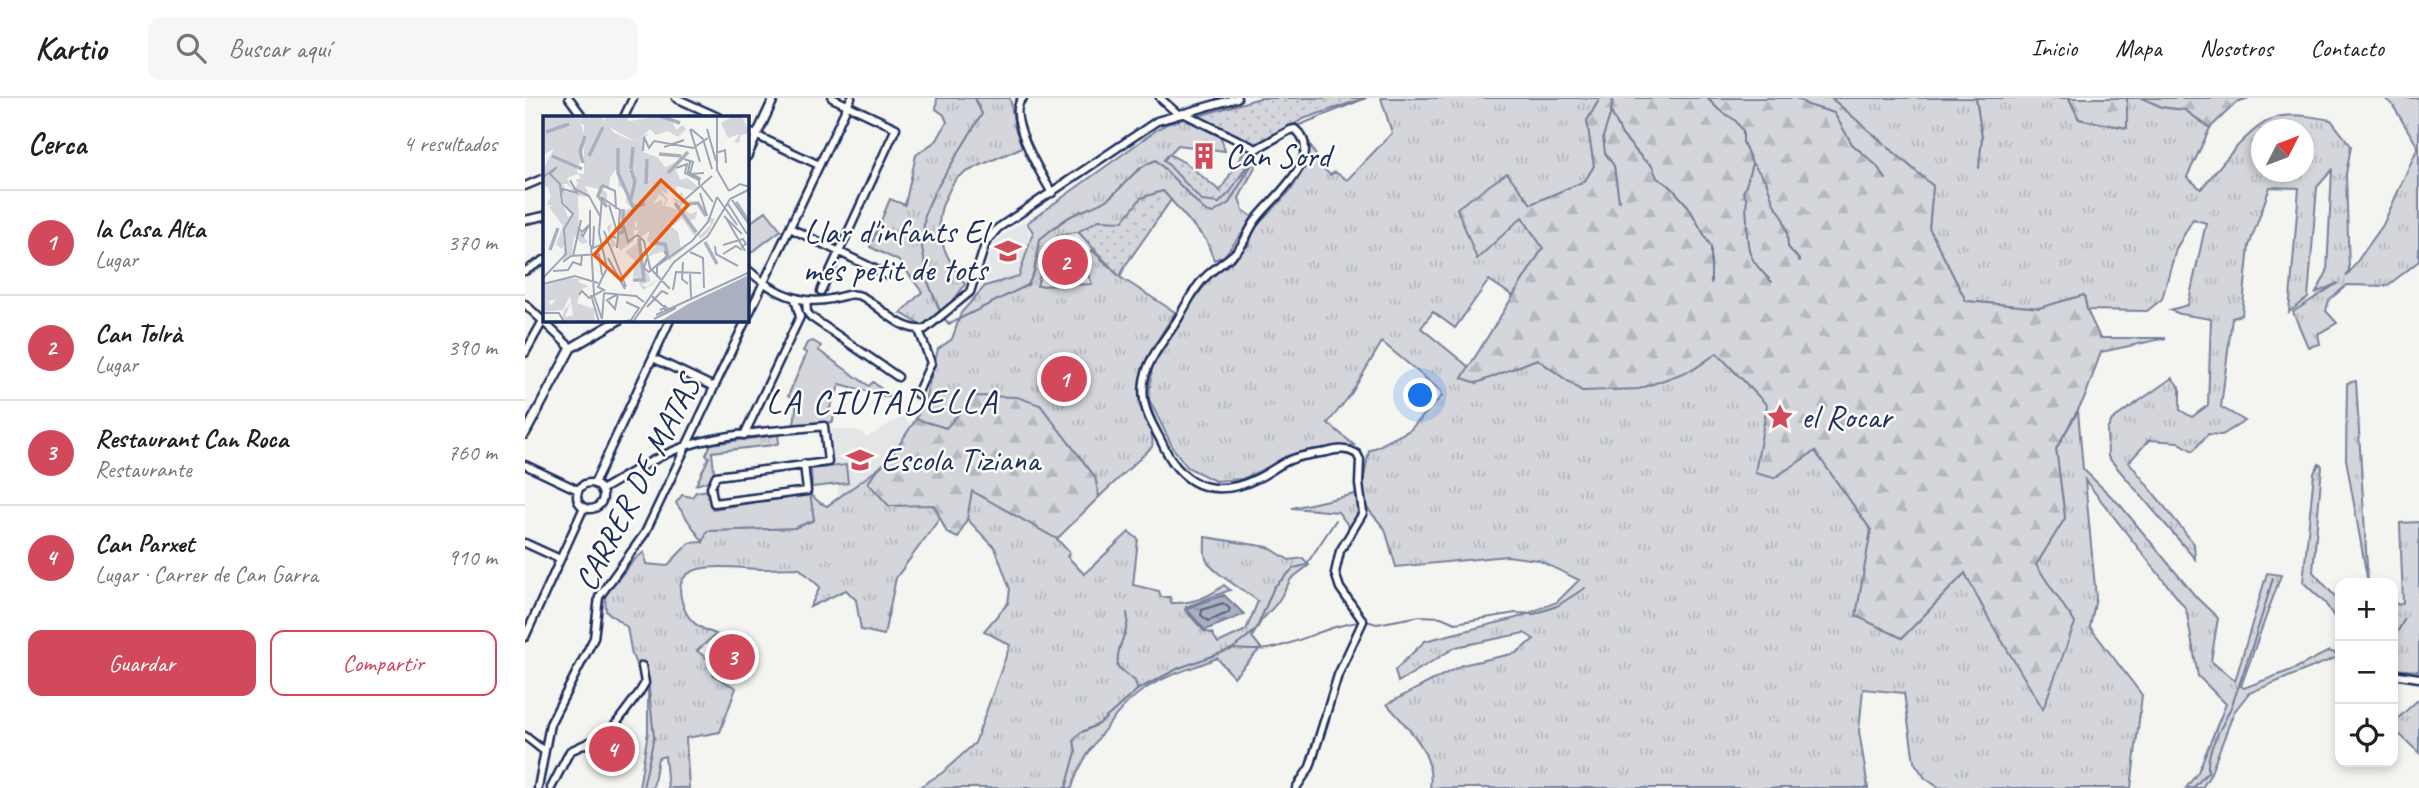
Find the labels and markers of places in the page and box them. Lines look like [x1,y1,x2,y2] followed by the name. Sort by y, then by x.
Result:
[1225,135,1335,177] place label: Can Sord
[1189,141,1219,171] building icon: Can Sord
[803,211,992,291] place label: Llar d'infants El més petit de tots
[993,236,1023,266] school or university icon: Llar d'infants El més petit de tots
[1042,236,1088,288] pin: 2
[1041,353,1087,405] pin: 1
[1801,396,1895,438] place label: el Rocar
[1765,402,1795,432] place icon: el Rocar
[881,439,1042,481] place label: Escola Tiziana
[845,445,875,475] school or university icon: Escola Tiziana
[709,631,755,683] pin: 3
[589,723,635,775] pin: 4

